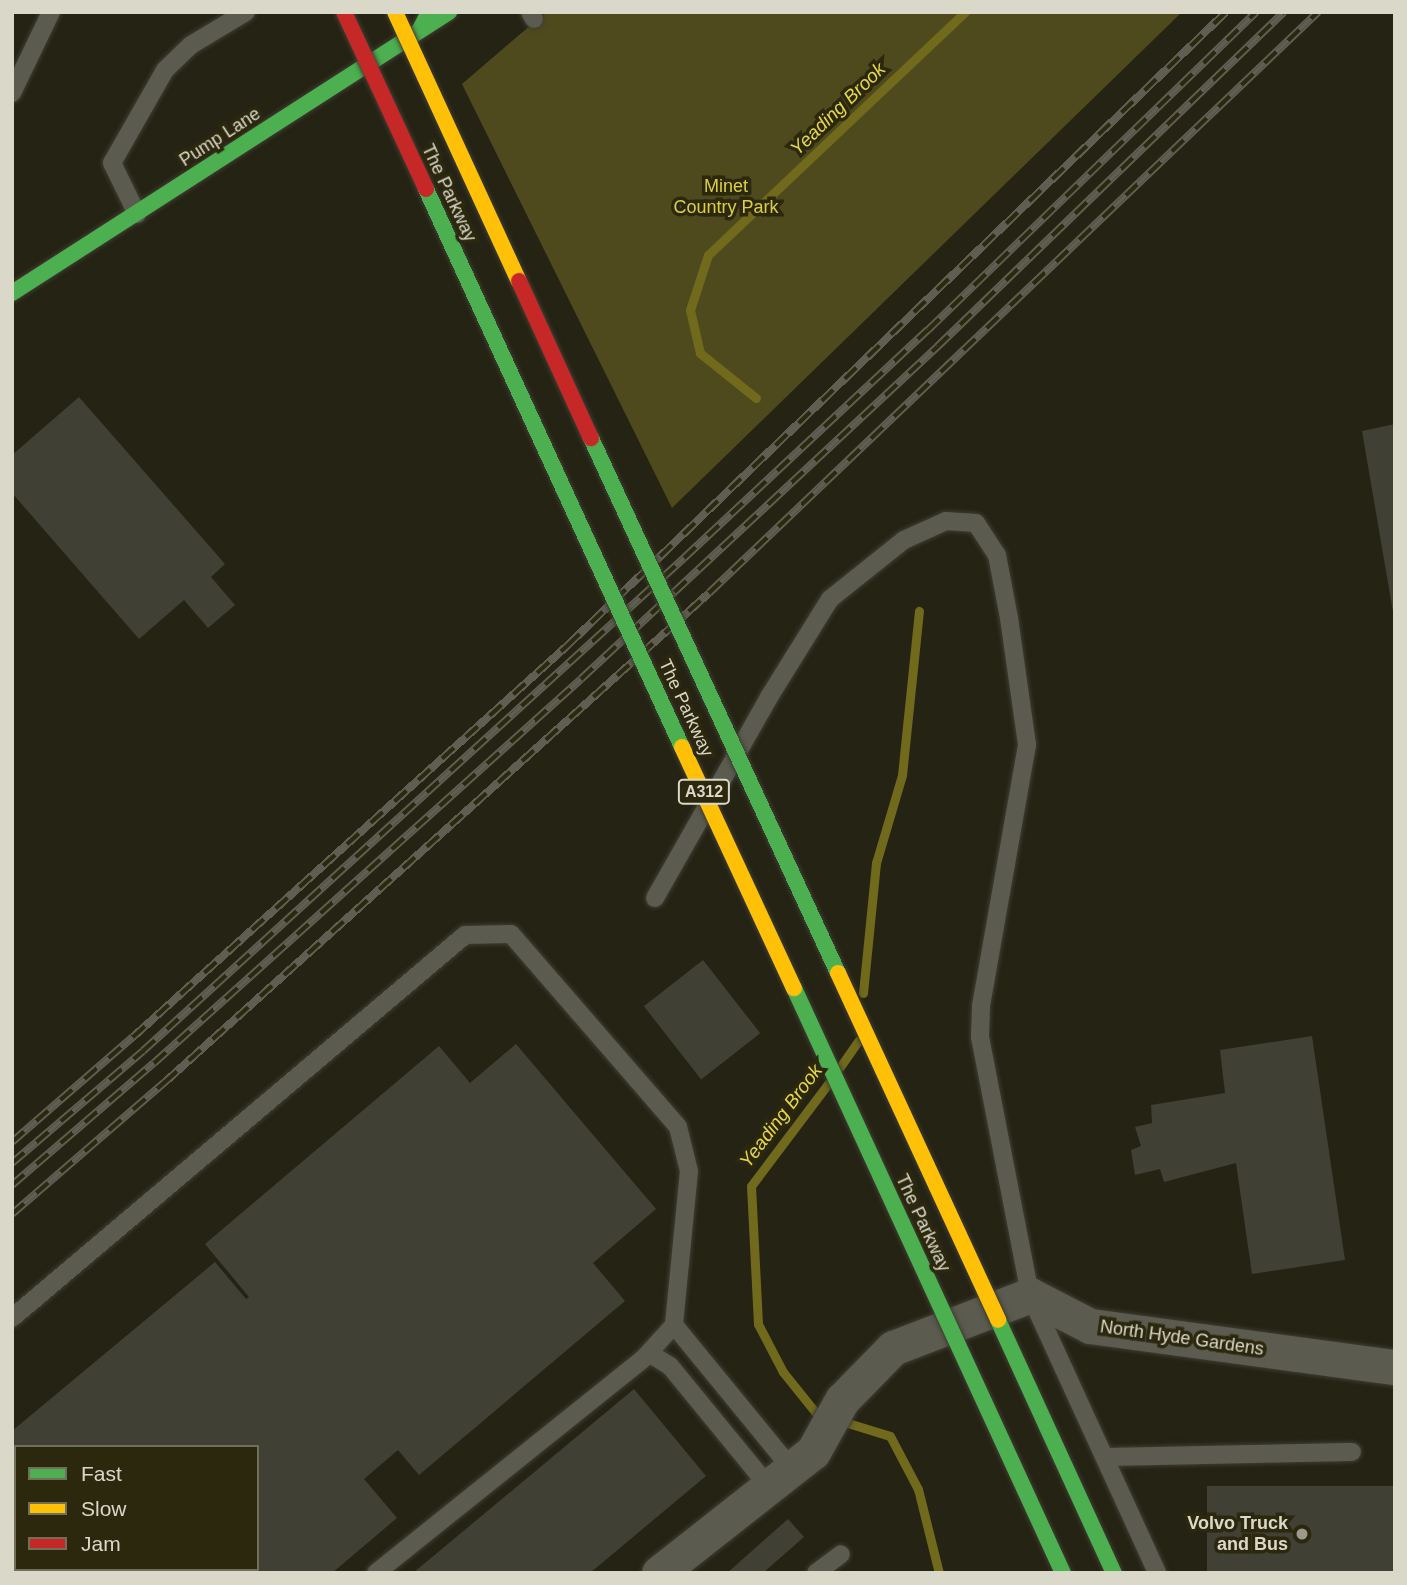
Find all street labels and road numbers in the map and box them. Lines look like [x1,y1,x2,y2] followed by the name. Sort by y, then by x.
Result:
[176,103,264,171] street label: Pump Lane
[417,141,481,245] street label: The Parkway
[654,656,718,760] street label: The Parkway
[678,779,730,804] road number: A312
[891,1171,955,1275] street label: The Parkway
[1099,1316,1265,1360] street label: North Hyde Gardens

